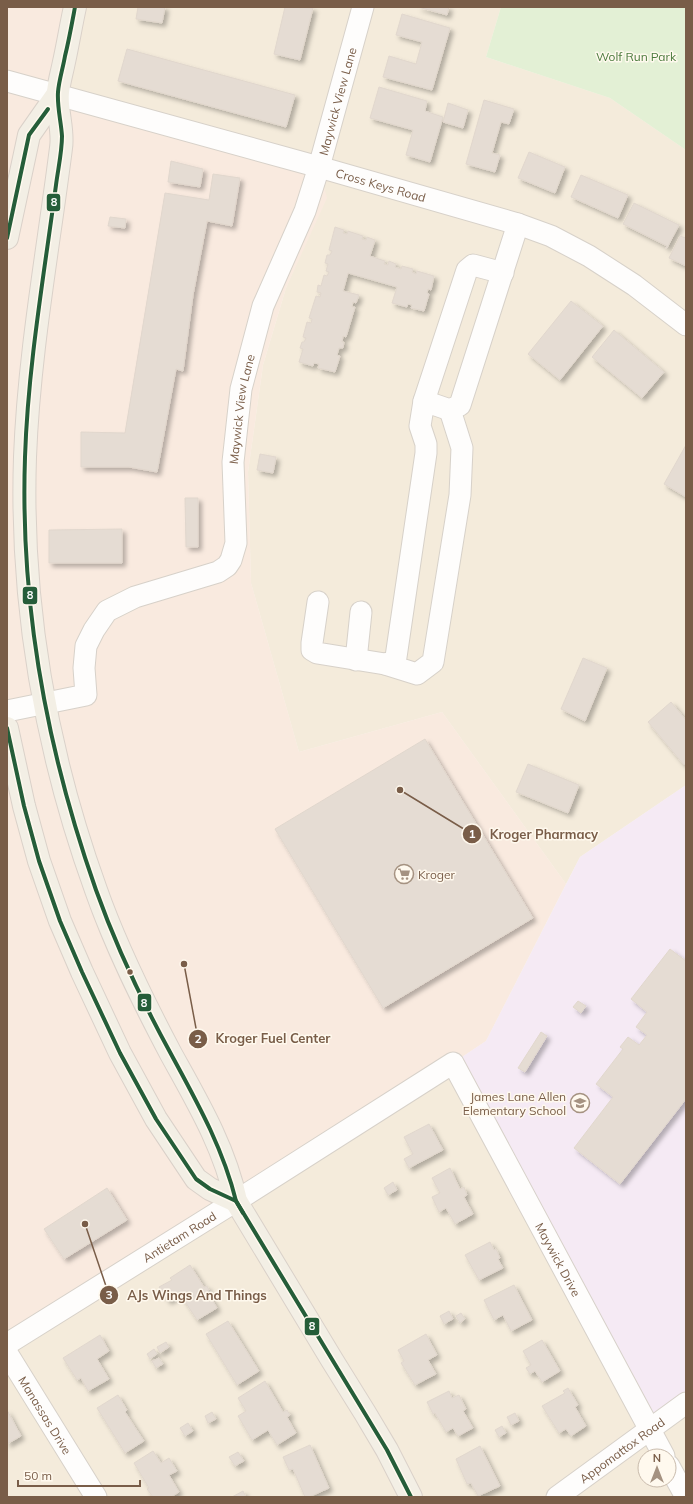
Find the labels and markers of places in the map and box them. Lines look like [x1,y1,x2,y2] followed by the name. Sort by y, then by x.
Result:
[462,822,606,847] callout: Kroger Pharmacy
[393,863,415,885] supermarket icon: Kroger
[418,867,456,882] place label: Kroger
[125,967,135,977] unlabelled marker
[188,1026,338,1051] callout: Kroger Fuel Center
[463,1089,566,1118] place label: James Lane Allen Elementary School
[569,1092,591,1114] school or university icon: James Lane Allen Elementary School
[99,1282,275,1307] callout: AJs Wings And Things

